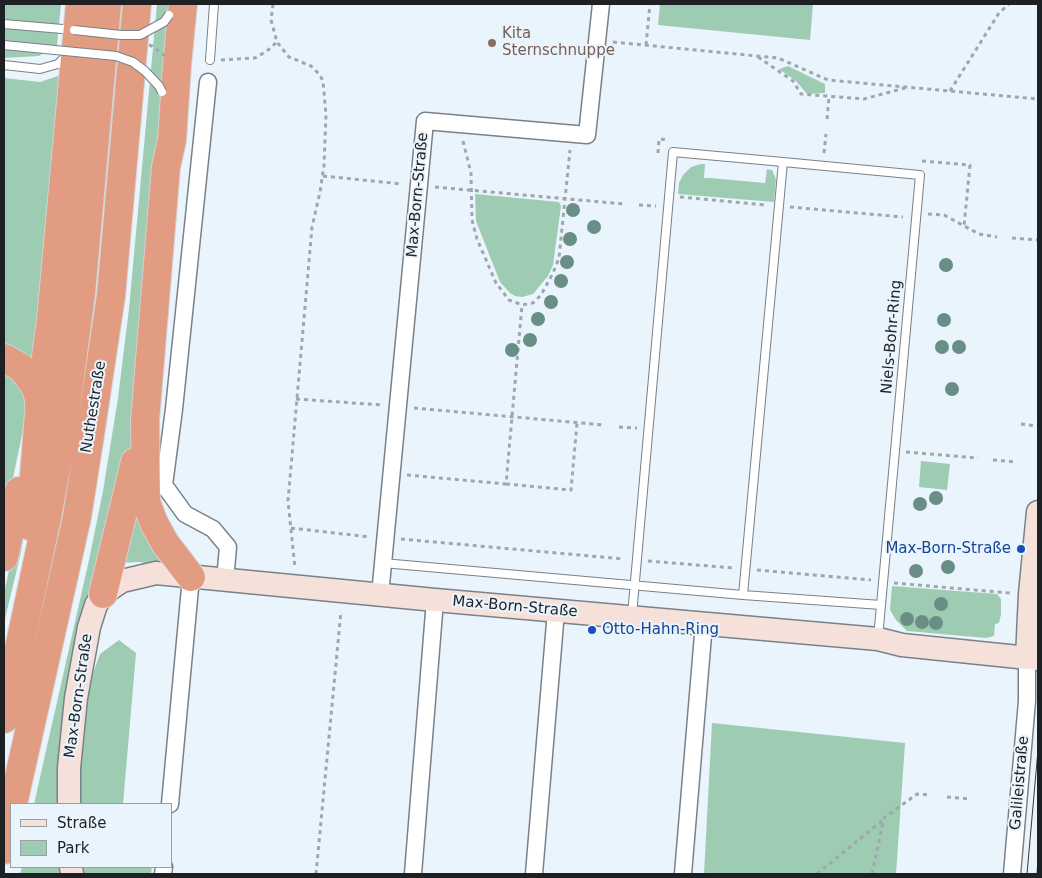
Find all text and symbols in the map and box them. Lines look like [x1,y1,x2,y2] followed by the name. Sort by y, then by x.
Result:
[502,25,615,60] place label: Kita Sternschnuppe
[486,37,498,49] marker: Kita Sternschnuppe
[404,132,432,258] street label: Max-Born-Straße
[878,279,906,395] street label: Niels-Bohr-Ring
[78,360,110,454] street label: Nuthestraße
[885,540,1011,558] place label: Max-Born-Straße
[1015,543,1027,555] marker: Max-Born-Straße
[452,593,578,621] street label: Max-Born-Straße
[602,621,719,639] place label: Otto-Hahn-Ring
[586,624,598,636] marker: Otto-Hahn-Ring
[61,633,97,759] street label: Max-Born-Straße
[1007,735,1033,831] street label: Galileistraße
[10,803,172,868] legend
[57,814,106,832] text: Straße
[57,839,89,857] text: Park

